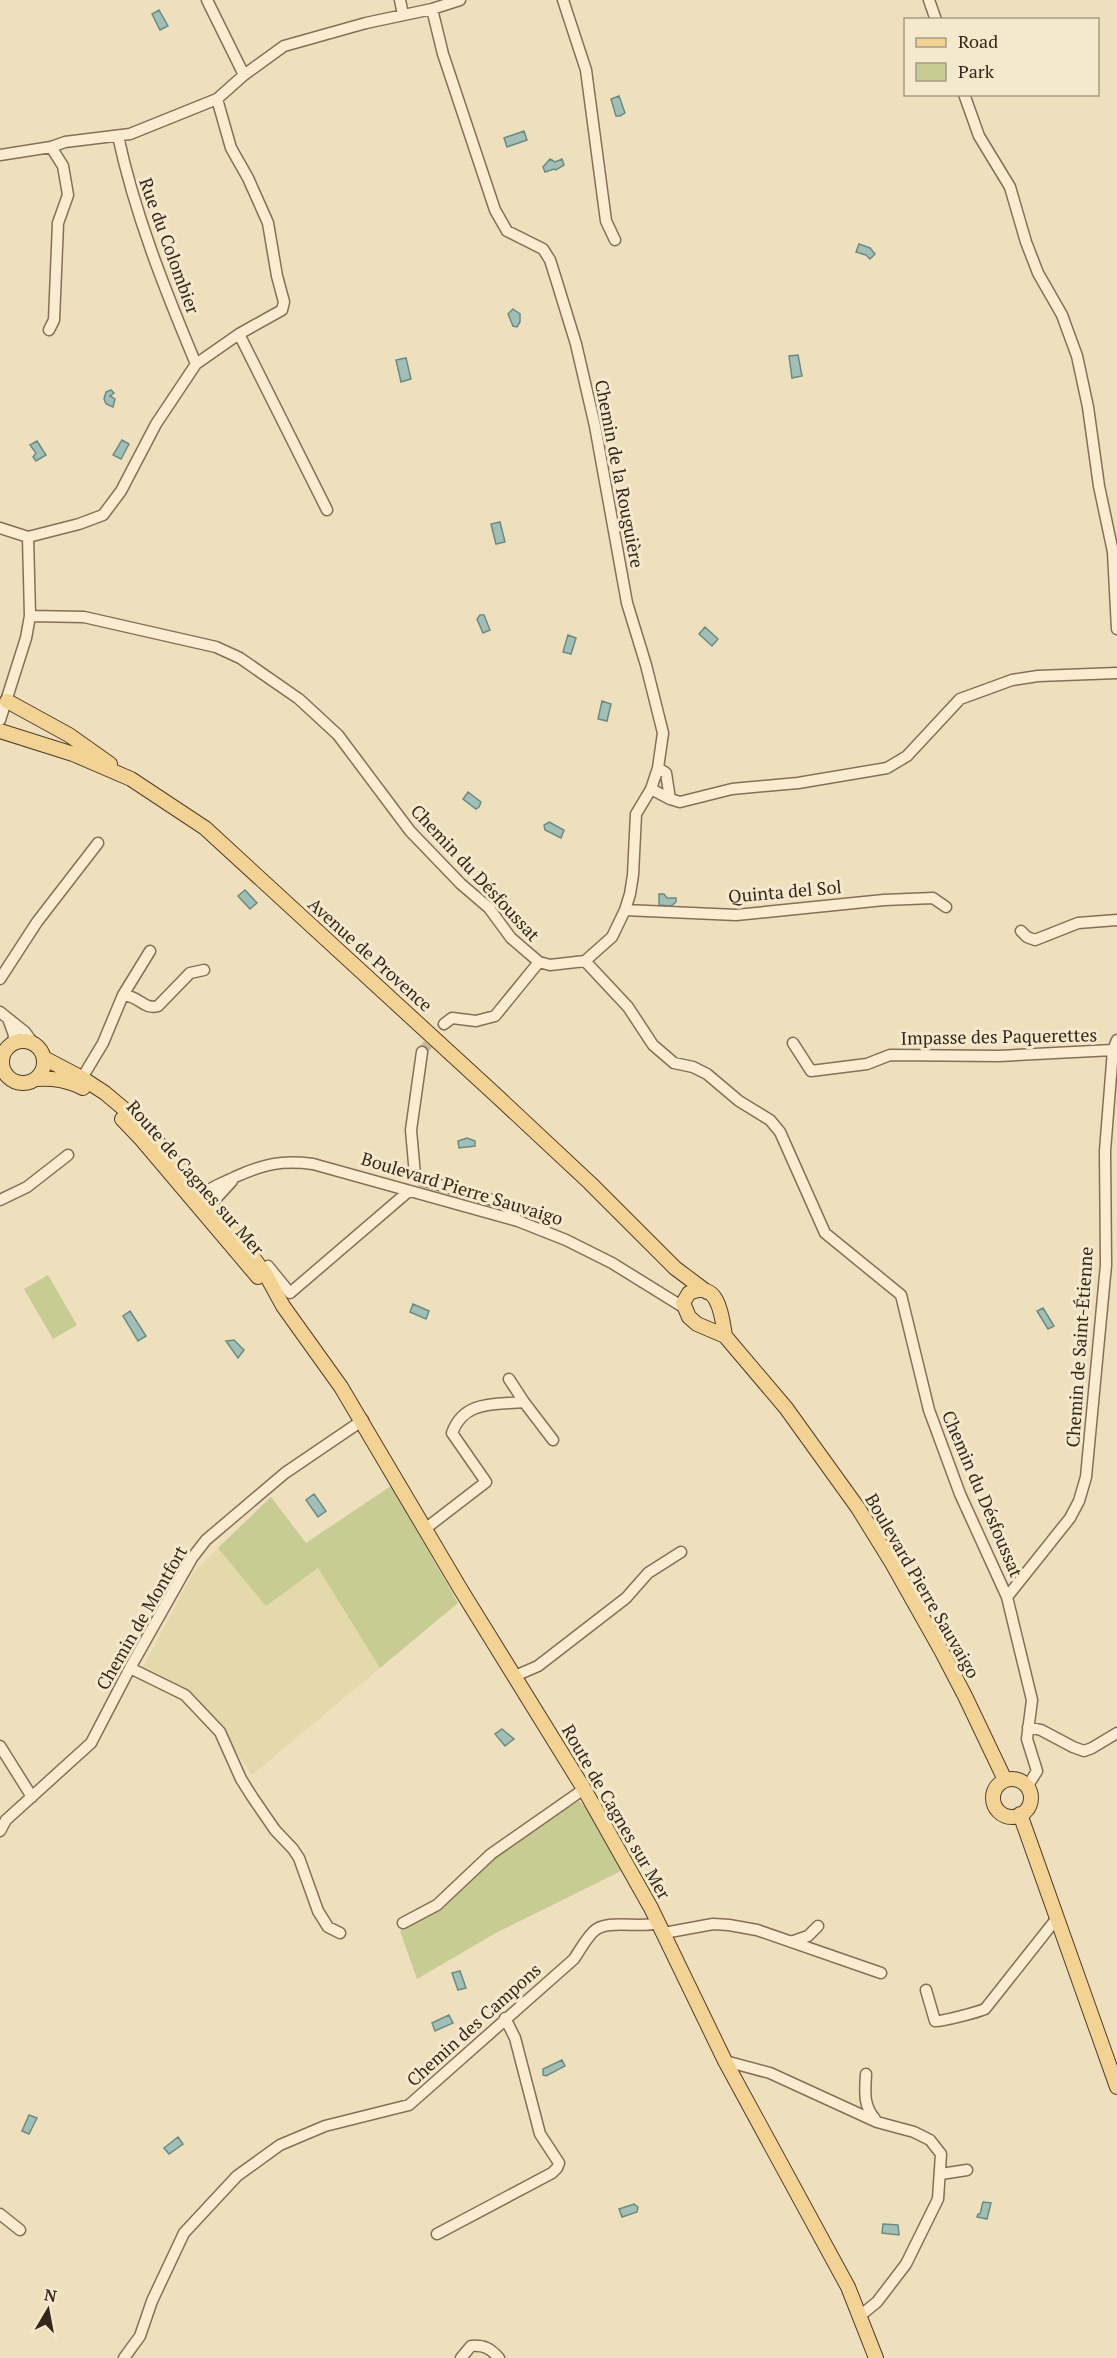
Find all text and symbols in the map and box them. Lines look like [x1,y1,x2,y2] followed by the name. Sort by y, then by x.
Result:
[904,18,1099,96] legend
[958,29,998,53] text: Road
[958,59,995,83] text: Park
[134,174,206,317] street label: Rue du Colombier
[590,378,650,570] street label: Chemin de la Rouguière
[406,799,546,946] street label: Chemin du Désfoussat
[727,874,843,908] street label: Quinta del Sol
[303,892,438,1017] street label: Avenue de Provence
[900,1022,1097,1050] street label: Impasse des Paquerettes
[122,1095,270,1260] street label: Route de Cagnes sur Mer
[359,1146,566,1230] street label: Boulevard Pierre Sauvaigo
[1060,1246,1098,1448] street label: Chemin de Saint-Étienne
[937,1407,1029,1581] street label: Chemin du Désfoussat
[860,1489,986,1682] street label: Boulevard Pierre Sauvaigo
[90,1541,192,1694] street label: Chemin de Montfort
[557,1720,677,1903] street label: Route de Cagnes sur Mer
[401,1957,546,2091] street label: Chemin des Campons
[18,2280,78,2340] north arrow
[43,2283,58,2307] text: N

